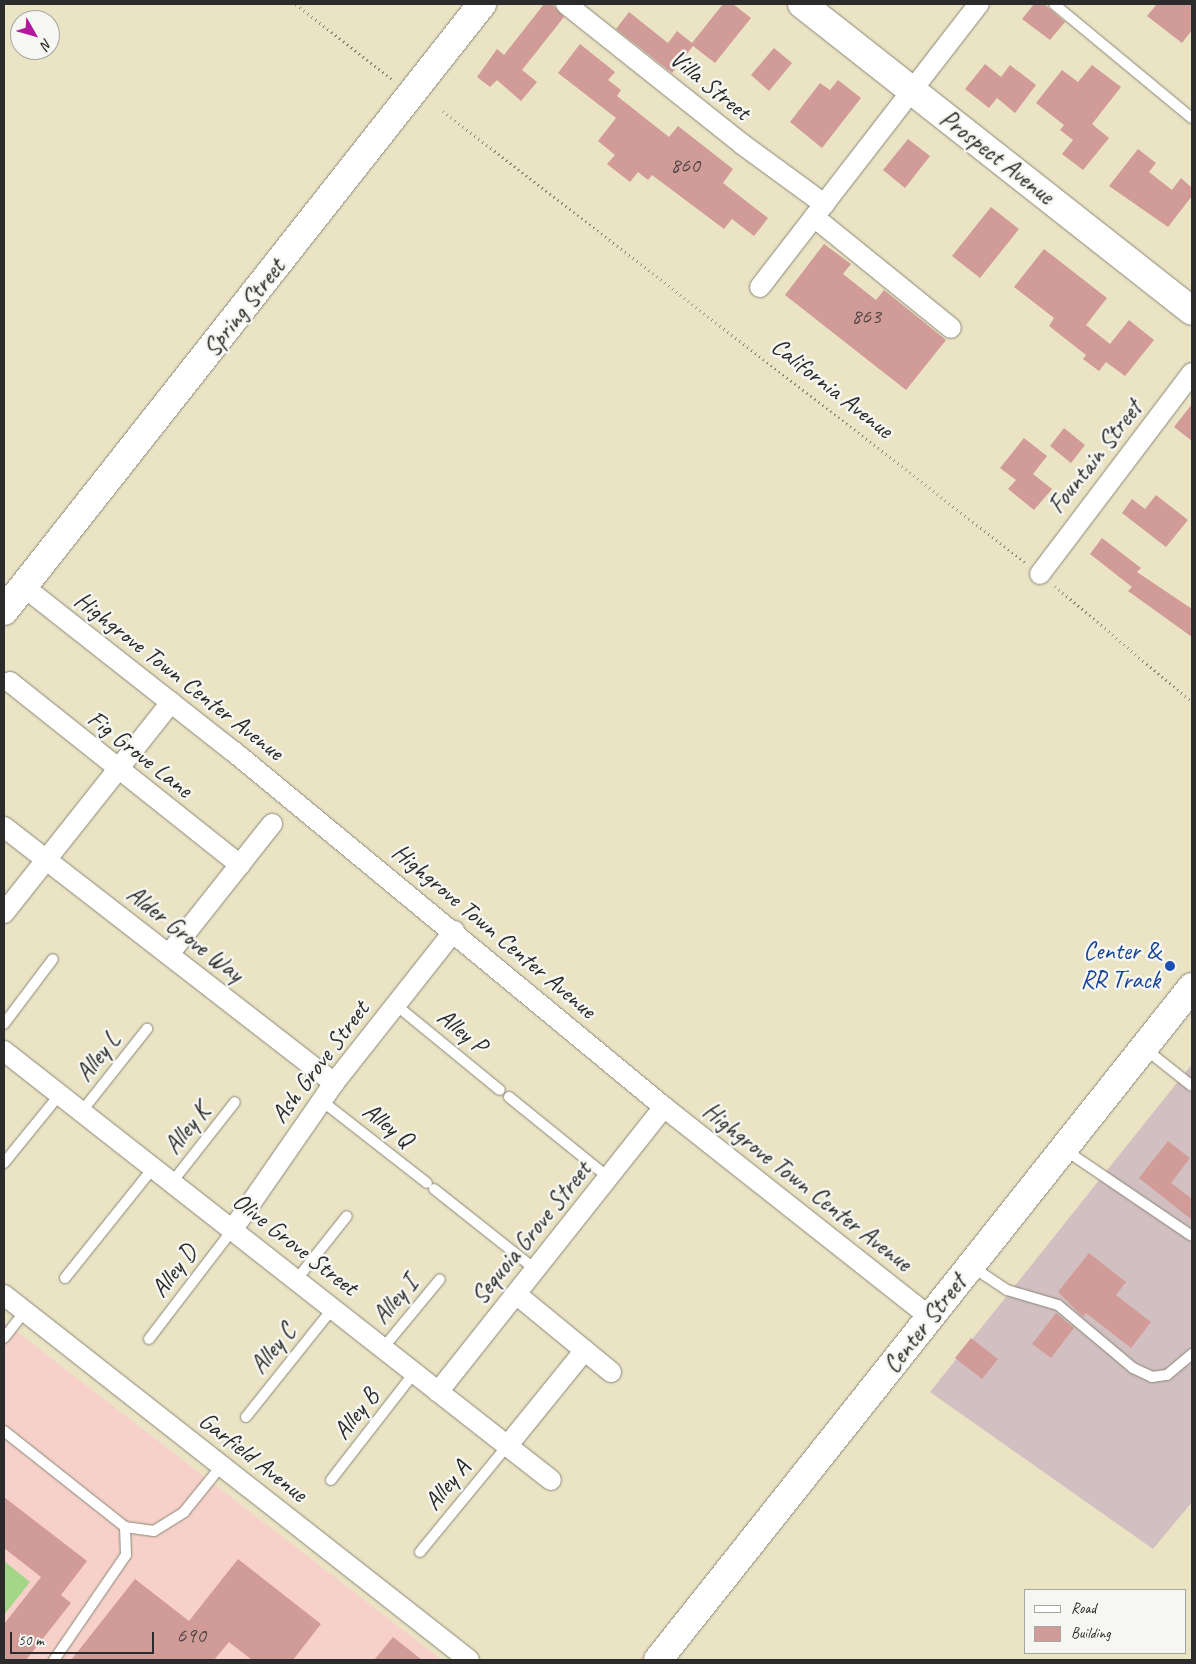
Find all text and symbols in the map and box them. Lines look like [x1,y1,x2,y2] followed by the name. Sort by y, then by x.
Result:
[10,10,60,60] north arrow
[37,35,56,53] text: N
[663,43,757,127] street label: Villa Street
[934,103,1060,211] street label: Prospect Avenue
[670,153,700,179] house number: 860
[197,253,291,363] street label: Spring Street
[851,304,881,330] house number: 863
[765,331,899,445] street label: California Avenue
[1042,395,1148,519] street label: Fountain Street
[69,585,289,767] street label: Highgrove Town Center Avenue
[82,704,198,804] street label: Fig Grove Lane
[386,837,602,1025] street label: Highgrove Town Center Avenue
[121,879,249,989] street label: Alder Grove Way
[1081,937,1160,996] place label: Center & RR Track
[1164,960,1176,972] marker: Center & RR Track
[264,995,376,1129] street label: Ash Grove Street
[431,1002,493,1060] street label: Alley P
[69,1026,127,1088] street label: Alley L
[357,1096,419,1154] street label: Alley Q
[697,1096,917,1278] street label: Highgrove Town Center Avenue
[158,1098,216,1160] street label: Alley K
[464,1156,598,1310] street label: Sequoia Grove Street
[226,1186,364,1302] street label: Olive Grove Street
[145,1239,203,1303] street label: Alley D
[877,1269,973,1379] street label: Center Street
[366,1270,424,1330] street label: Alley I
[244,1318,302,1380] street label: Alley C
[327,1382,385,1446] street label: Alley B
[193,1405,313,1509] street label: Garfield Avenue
[418,1454,476,1516] street label: Alley A
[1024,1589,1186,1654] legend
[1071,1599,1096,1618] text: Road
[12,1622,156,1654] scale bar
[176,1623,206,1649] house number: 690
[1071,1624,1110,1643] text: Building
[18,1631,44,1650] text: 50 m

